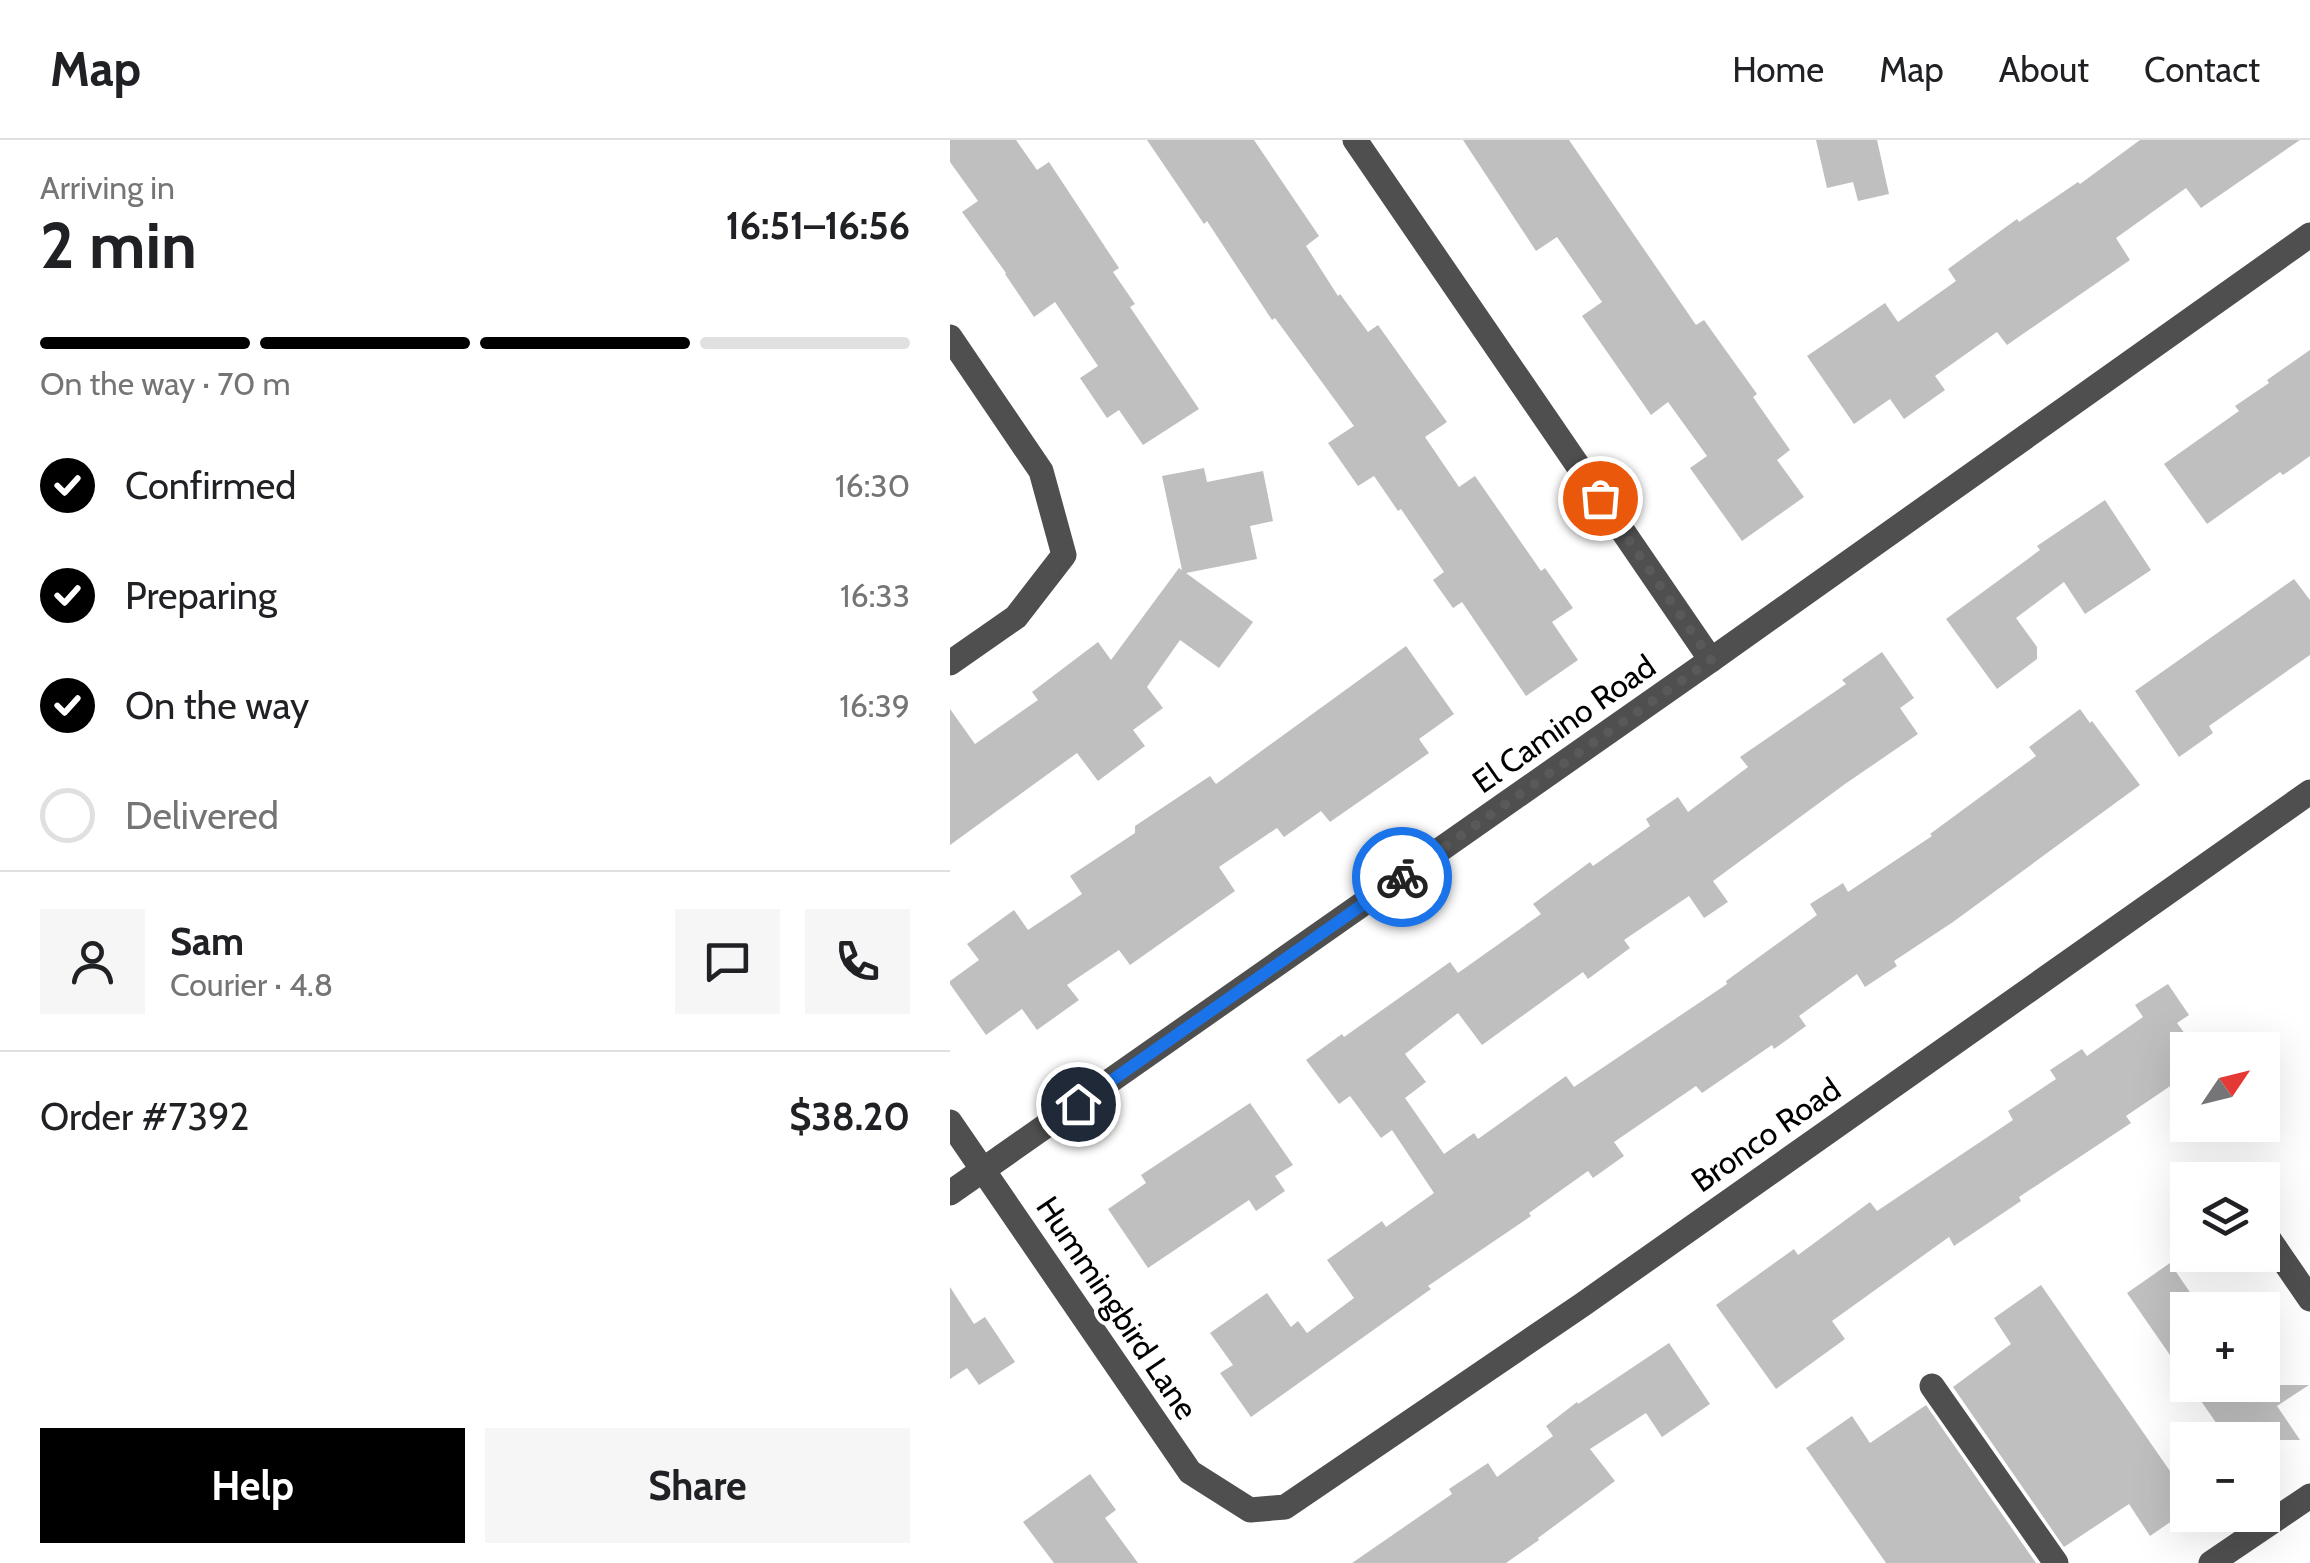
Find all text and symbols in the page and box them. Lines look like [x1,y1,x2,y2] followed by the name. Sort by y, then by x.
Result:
[50,40,141,98] text: Map
[1732,48,1824,91] text: Home
[1879,48,1944,91] text: Map
[1999,48,2089,91] text: About
[2144,48,2260,91] text: Contact
[40,168,175,207] text: Arriving in
[726,202,910,249] text: 16:51–16:56
[40,205,197,284] text: 2 min
[40,364,291,403] text: On the way · 70 m
[1558,456,1643,541] pin
[40,458,95,513] icon: check
[125,462,296,509] text: Confirmed
[835,466,910,505] text: 16:30
[1573,471,1628,526] icon: bag
[40,568,95,623] icon: check
[125,572,277,619] text: Preparing
[840,576,910,615] text: 16:33
[1465,646,1663,801] street label: El Camino Road
[40,678,95,733] icon: check
[125,682,309,729] text: On the way
[839,686,910,725] text: 16:39
[125,792,279,839] text: Delivered
[1352,827,1452,927] courier
[1375,850,1430,905] icon: bike
[40,909,145,1014] button: person
[675,909,780,1014] button: chat
[805,909,910,1014] button: phone
[170,918,244,965] text: Sam
[170,965,333,1004] text: Courier · 4.8
[2170,1032,2280,1142] north arrow
[2170,1032,2280,1532] map controls
[1036,1062,1121,1147] pin
[1684,1069,1848,1200] street label: Bronco Road
[1051,1077,1106,1132] icon: home
[40,1093,250,1140] text: Order #7392
[789,1093,910,1140] text: $38.20
[2170,1162,2280,1272] button: layers
[1028,1189,1206,1427] street label: Hummingbird Lane
[2170,1292,2280,1402] button: +
[2170,1422,2280,1532] button: −
[40,1428,465,1543] button: Help
[485,1428,910,1543] button: Share

